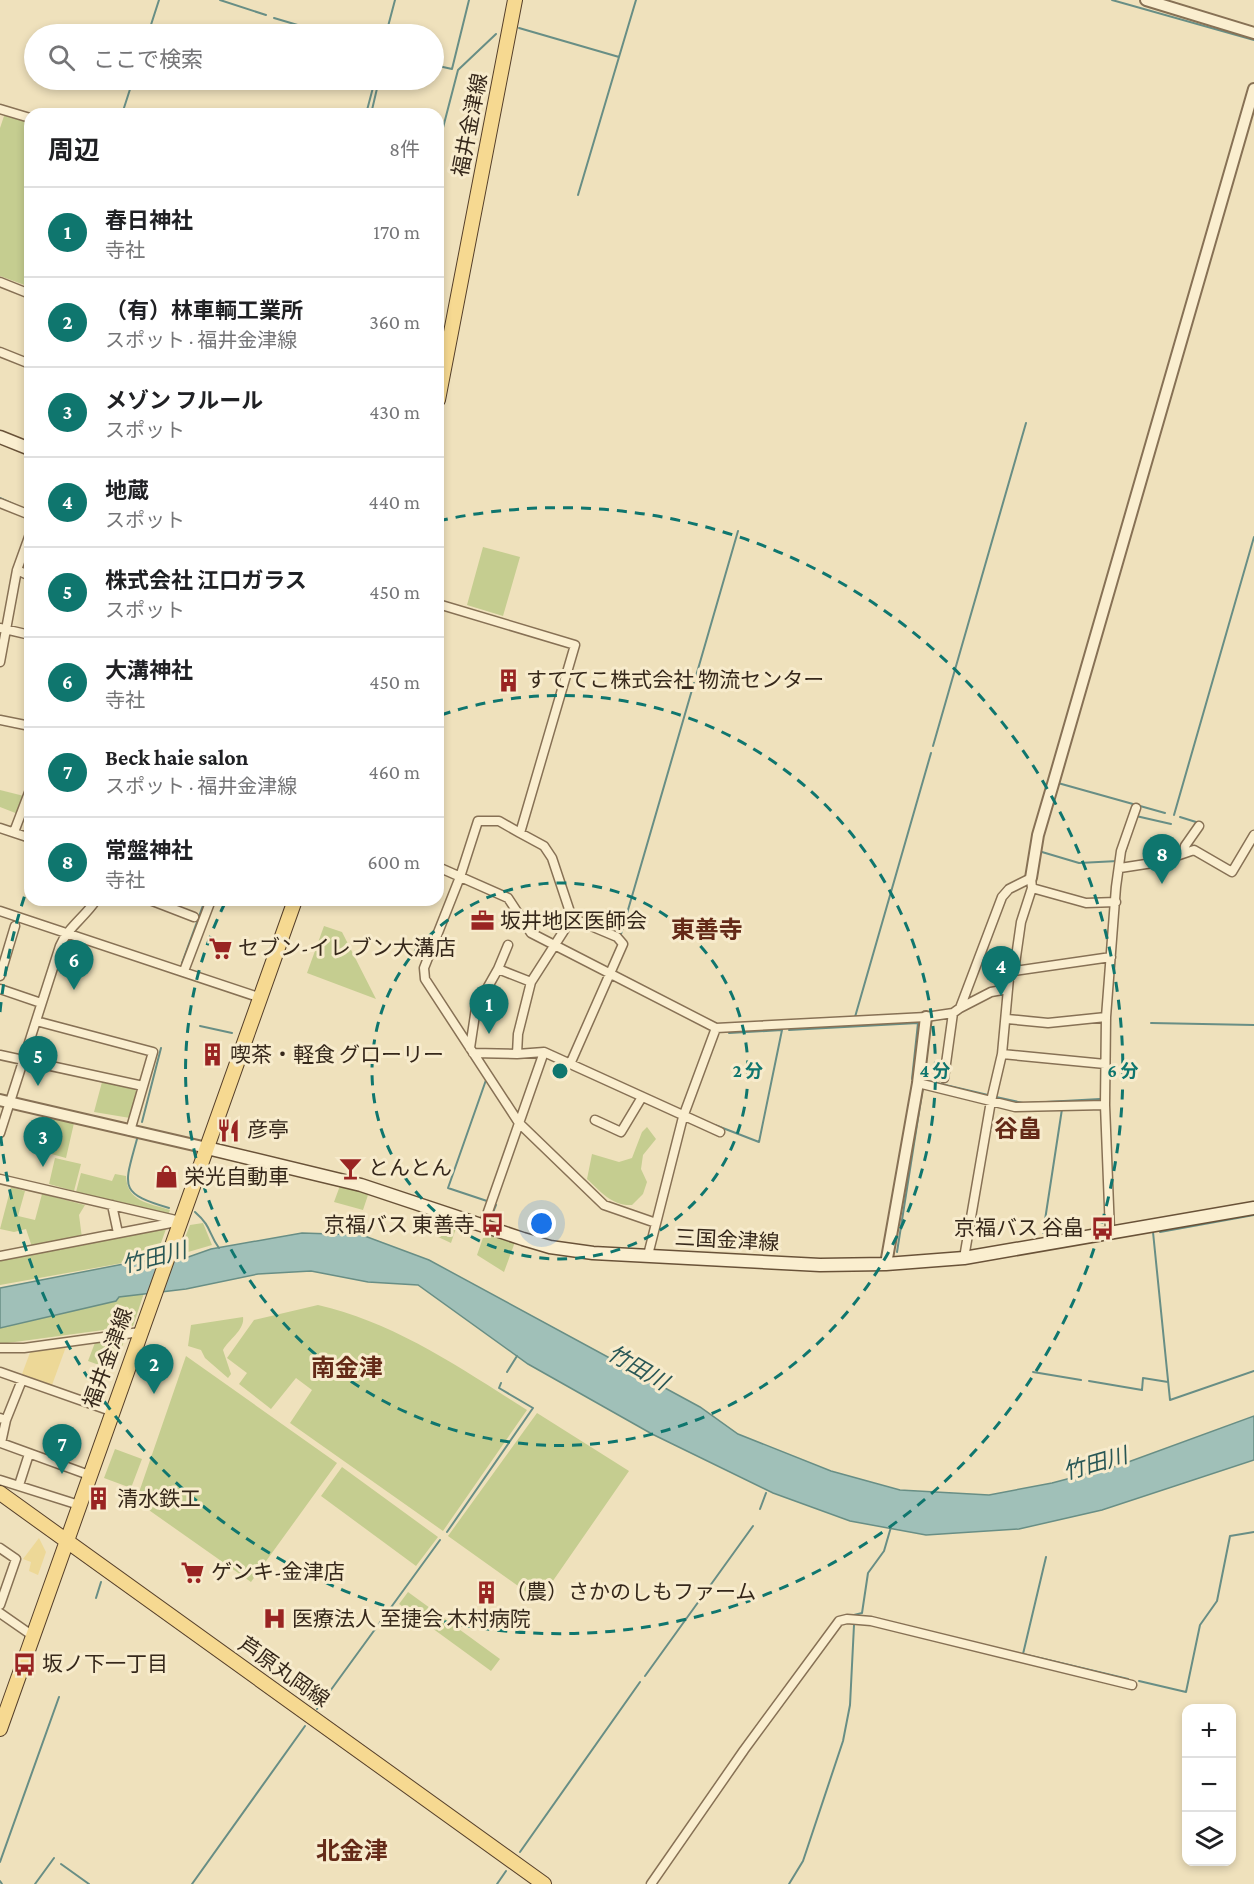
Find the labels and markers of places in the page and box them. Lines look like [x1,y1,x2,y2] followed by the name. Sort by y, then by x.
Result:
[495,667,521,693] building icon: すててこ株式会社 物流センター
[526,668,824,692] place label: すててこ株式会社 物流センター
[1142,834,1182,884] pin: 8
[469,908,495,934] office icon: 坂井地区医師会
[500,909,647,933] place label: 坂井地区医師会
[207,935,233,961] supermarket icon: セブン-イレブン大溝店
[238,936,456,960] place label: セブン-イレブン大溝店
[54,940,94,990] pin: 6
[982,946,1020,996] pin: 4
[470,984,508,1034] pin: 1
[18,1036,57,1086] pin: 5
[199,1042,225,1068] building icon: 喫茶・軽食 グローリー
[230,1043,444,1067] place label: 喫茶・軽食 グローリー
[550,1061,570,1081] centre of rings
[216,1117,242,1143] restaurant icon: 彦亭
[24,1118,63,1167] pin: 3
[247,1118,289,1142] place label: 彦亭
[337,1155,363,1181] bar icon: とんとん
[368,1156,452,1180] place label: とんとん
[153,1164,179,1190] shop icon: 栄光自動車
[184,1165,289,1189] place label: 栄光自動車
[480,1212,506,1238] bus stop icon: 京福バス 東善寺
[324,1213,475,1237] place label: 京福バス 東善寺
[1089,1215,1115,1241] bus stop icon: 京福バス 谷畠
[954,1216,1084,1240] place label: 京福バス 谷畠
[134,1344,174,1394] pin: 2
[42,1424,82,1474] pin: 7
[86,1486,112,1512] building icon: 清水鉄工
[117,1487,201,1511] place label: 清水鉄工
[180,1559,206,1585] supermarket icon: ゲンキ-金津店
[211,1560,345,1584] place label: ゲンキ-金津店
[474,1579,500,1605] building icon: （農）さかのしもファーム
[505,1580,756,1604] place label: （農）さかのしもファーム
[261,1606,287,1632] hospital icon: 医療法人 至捷会 木村病院
[292,1607,531,1631] place label: 医療法人 至捷会 木村病院
[11,1651,37,1677] bus stop icon: 坂ノ下一丁目
[42,1652,168,1676] place label: 坂ノ下一丁目

